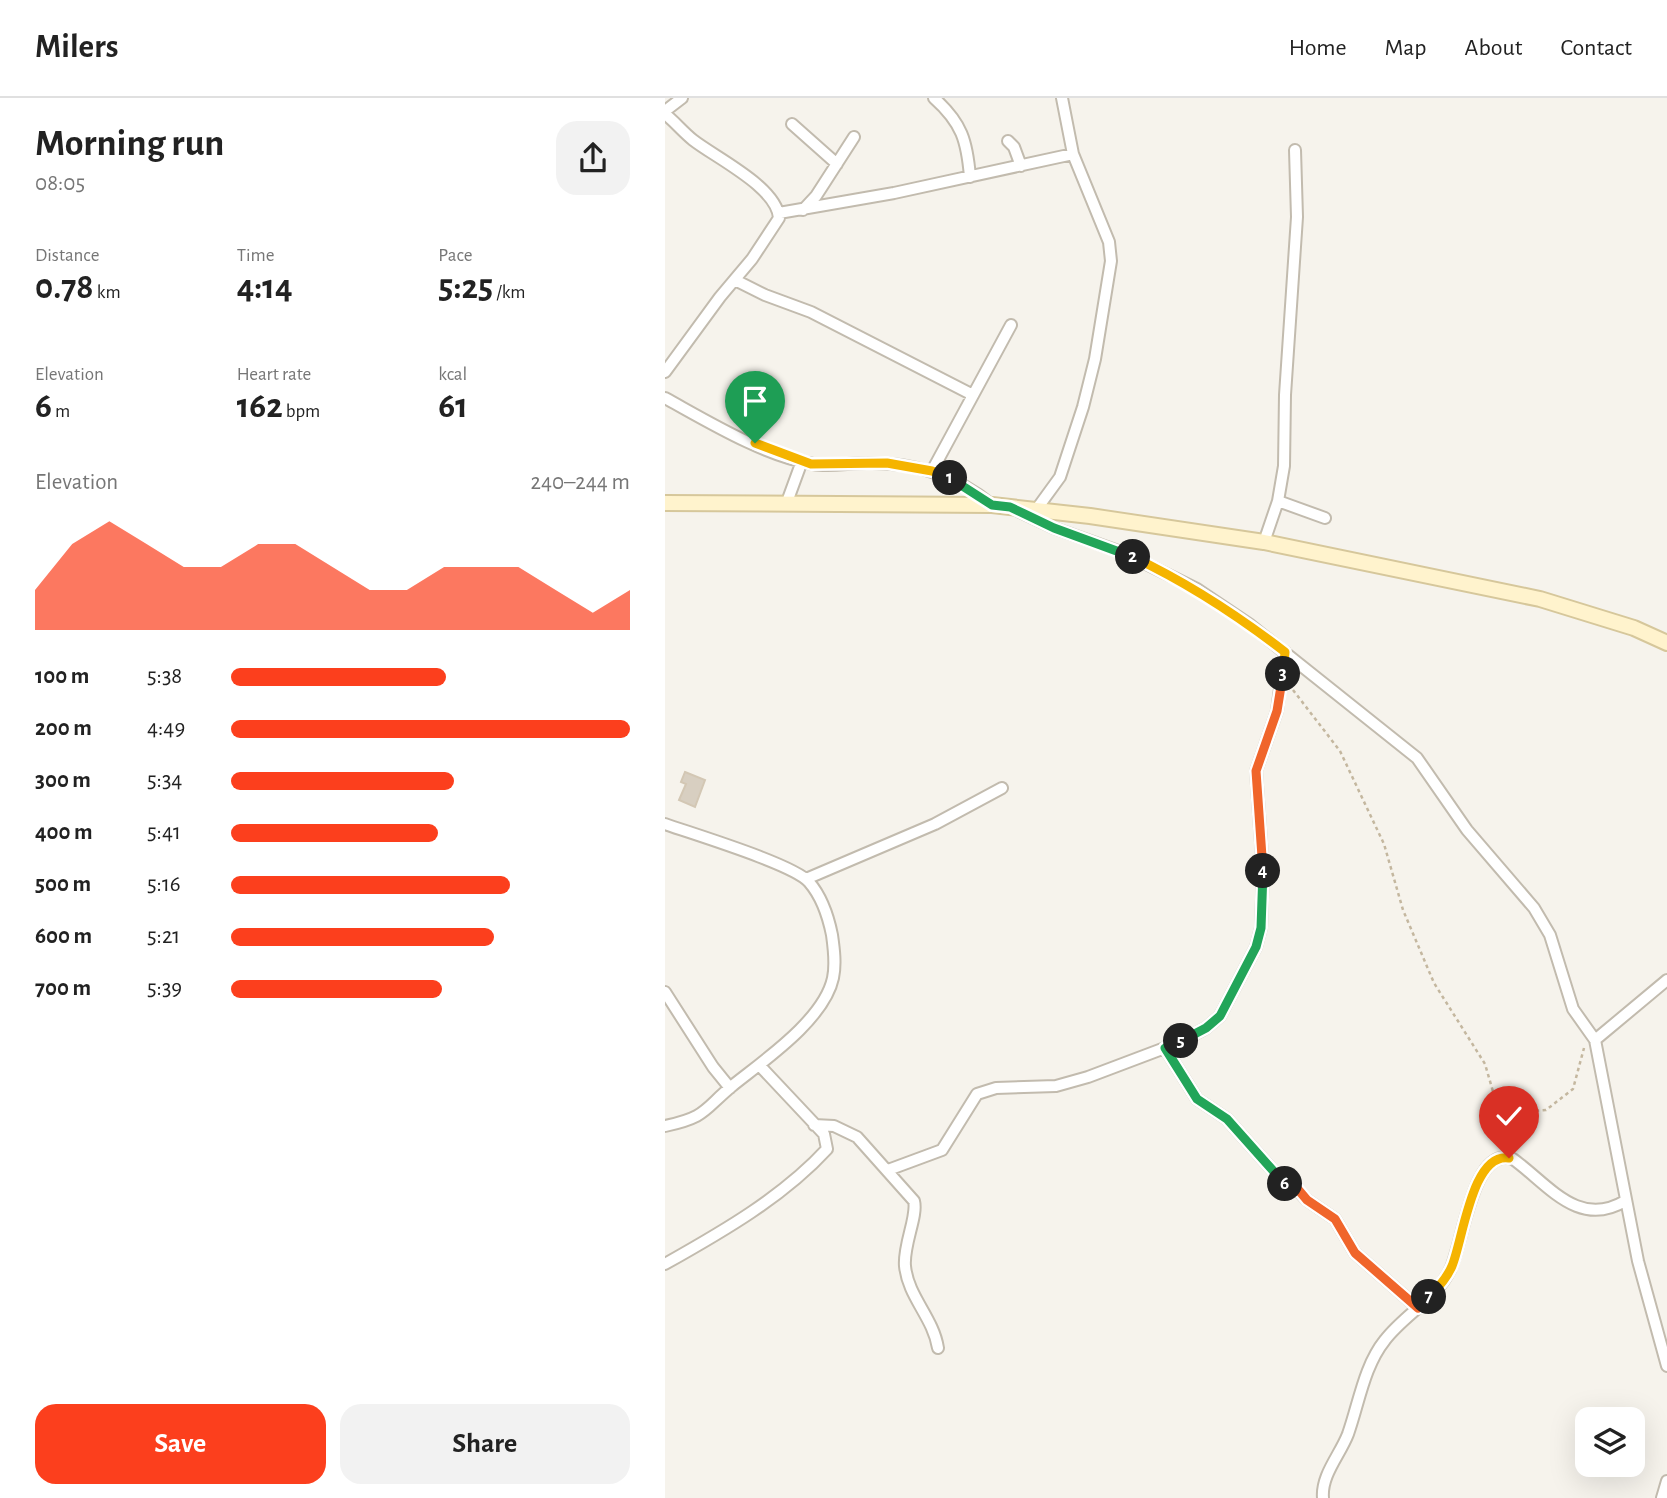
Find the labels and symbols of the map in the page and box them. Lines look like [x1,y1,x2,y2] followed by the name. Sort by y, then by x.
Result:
[725,371,785,443] pin
[933,460,967,496] pin: 1
[1115,540,1151,574] pin: 2
[1265,656,1301,692] pin: 3
[1245,854,1281,888] pin: 4
[1163,1024,1199,1058] pin: 5
[1479,1086,1539,1158] pin
[1267,1166,1303,1202] pin: 6
[1411,1280,1447,1314] pin: 7

